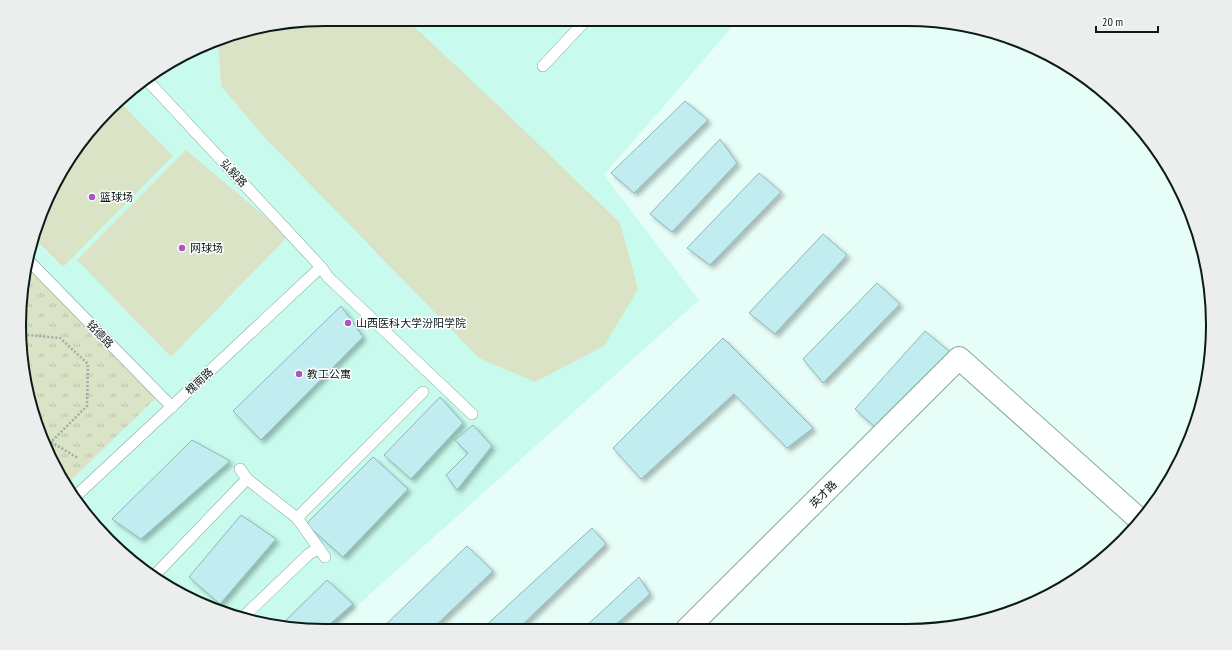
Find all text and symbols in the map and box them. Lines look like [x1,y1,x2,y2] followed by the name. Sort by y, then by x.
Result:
[1096,8,1158,34] scale bar
[1102,14,1123,29] text: 20 m
[218,156,250,190] street label: 弘毅路
[100,190,133,204] place label: 篮球场
[87,192,97,202] marker: 篮球场
[190,241,223,255] place label: 网球场
[177,243,187,253] marker: 网球场
[356,316,466,330] place label: 山西医科大学汾阳学院
[84,317,116,351] street label: 铭德路
[343,318,353,328] marker: 山西医科大学汾阳学院
[182,365,216,397] street label: 槐南路
[307,367,351,381] place label: 教工公寓
[294,369,304,379] marker: 教工公寓
[806,477,840,511] street label: 英才路

